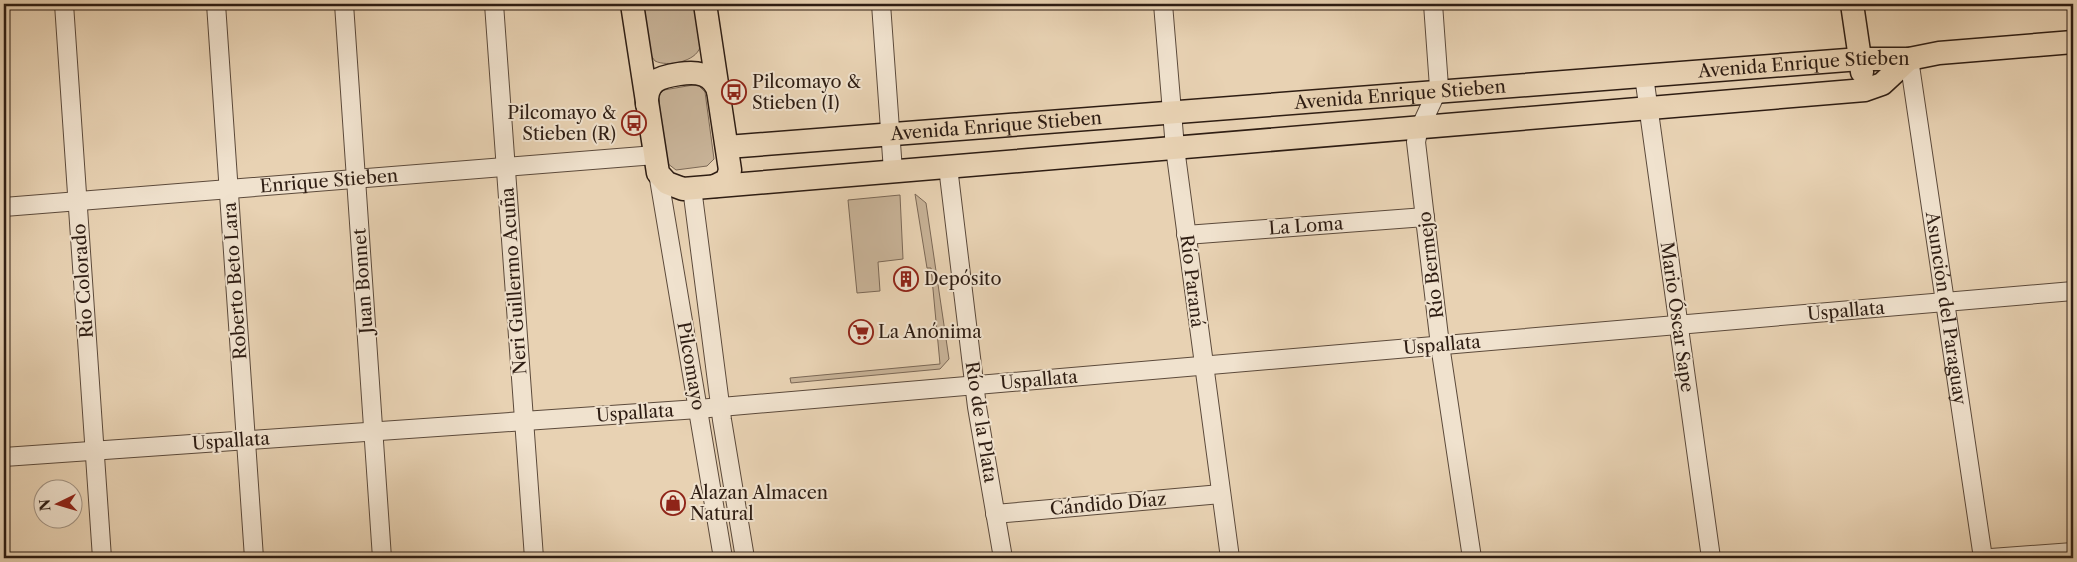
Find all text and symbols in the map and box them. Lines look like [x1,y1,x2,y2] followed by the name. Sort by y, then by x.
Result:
[1696,48,1910,83] street label: Avenida Enrique Stieben
[752,71,861,114] place label: Pilcomayo & Stieben (I)
[1292,76,1507,114] street label: Avenida Enrique Stieben
[721,79,747,105] bus stop icon: Pilcomayo & Stieben (I)
[507,102,616,145] place label: Pilcomayo & Stieben (R)
[889,107,1103,145] street label: Avenida Enrique Stieben
[621,110,647,136] bus stop icon: Pilcomayo & Stieben (R)
[259,165,399,198] street label: Enrique Stieben
[496,186,532,375] street label: Neri Guillermo Acuña
[218,201,251,361] street label: Roberto Beto Lara
[1921,209,1971,407] street label: Asunción del Paraguay
[1414,210,1448,320] street label: Río Bermejo
[1268,212,1345,240] street label: La Loma
[68,223,98,339] street label: Río Colorado
[348,227,378,337] street label: Juan Bonnet
[1175,233,1209,329] street label: Río Paraná
[1656,240,1699,394] street label: Mario Óscar Sape
[893,266,919,292] building icon: Depósito
[924,268,1002,290] place label: Depósito
[1806,297,1886,325] street label: Uspallata
[848,319,874,345] supermarket icon: La Anónima
[672,320,710,412] street label: Pilcomayo
[878,321,982,343] place label: La Anónima
[1402,331,1482,359] street label: Uspallata
[961,360,1002,485] street label: Río de la Plata
[999,366,1079,394] street label: Uspallata
[595,399,675,427] street label: Uspallata
[191,427,271,455] street label: Uspallata
[32,480,82,530] north arrow
[689,482,828,525] place label: Alazan Almacen Natural
[1049,488,1167,520] street label: Cándido Díaz
[660,490,686,516] shop icon: Alazan Almacen Natural
[36,498,55,512] text: N

